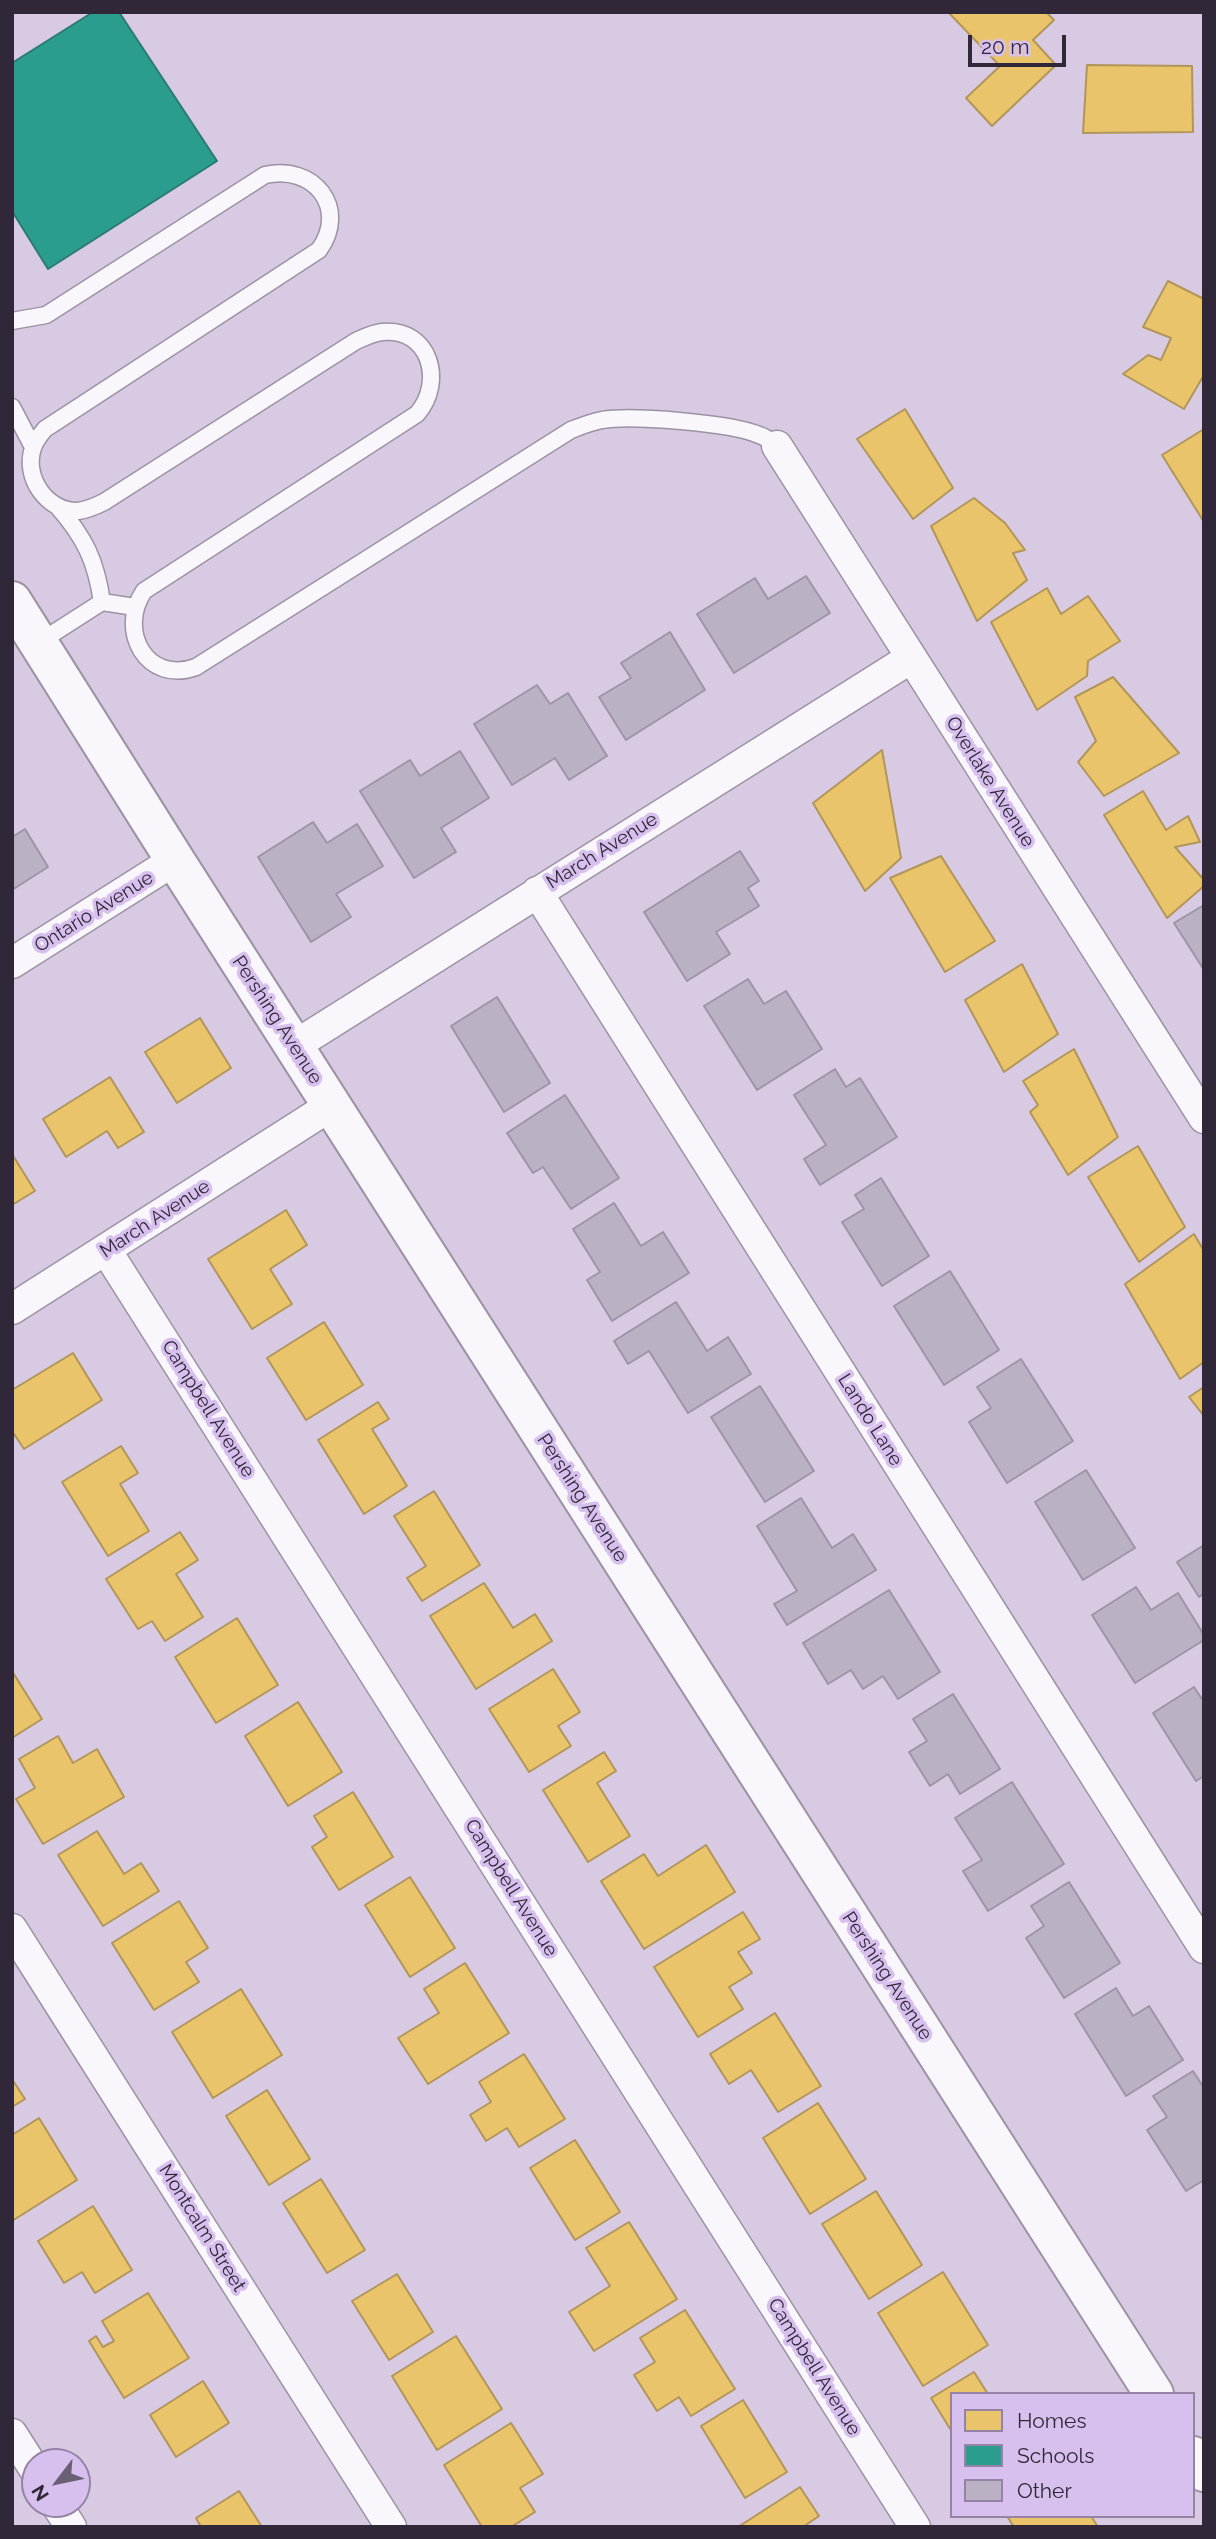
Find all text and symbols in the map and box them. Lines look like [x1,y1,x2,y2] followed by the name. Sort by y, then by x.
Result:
[971,21,1069,65] scale bar
[981,34,1029,59] text: 20 m
[941,713,1039,851] street label: Overlake Avenue
[542,808,662,894] street label: March Avenue
[30,866,158,958] street label: Ontario Avenue
[227,952,327,1088] street label: Pershing Avenue
[96,1175,214,1263] street label: March Avenue
[157,1336,259,1482] street label: Campbell Avenue
[833,1370,907,1470] street label: Lando Lane
[532,1430,632,1566] street label: Pershing Avenue
[460,1815,562,1961] street label: Campbell Avenue
[837,1908,937,2044] street label: Pershing Avenue
[154,2160,250,2296] street label: Montcalm Street
[763,2294,865,2440] street label: Campbell Avenue
[950,2392,1195,2518] legend
[1017,2408,1087,2433] text: Homes
[1017,2443,1094,2468] text: Schools
[21,2448,91,2518] north arrow
[1017,2478,1072,2503] text: Other
[27,2481,53,2505] text: N

